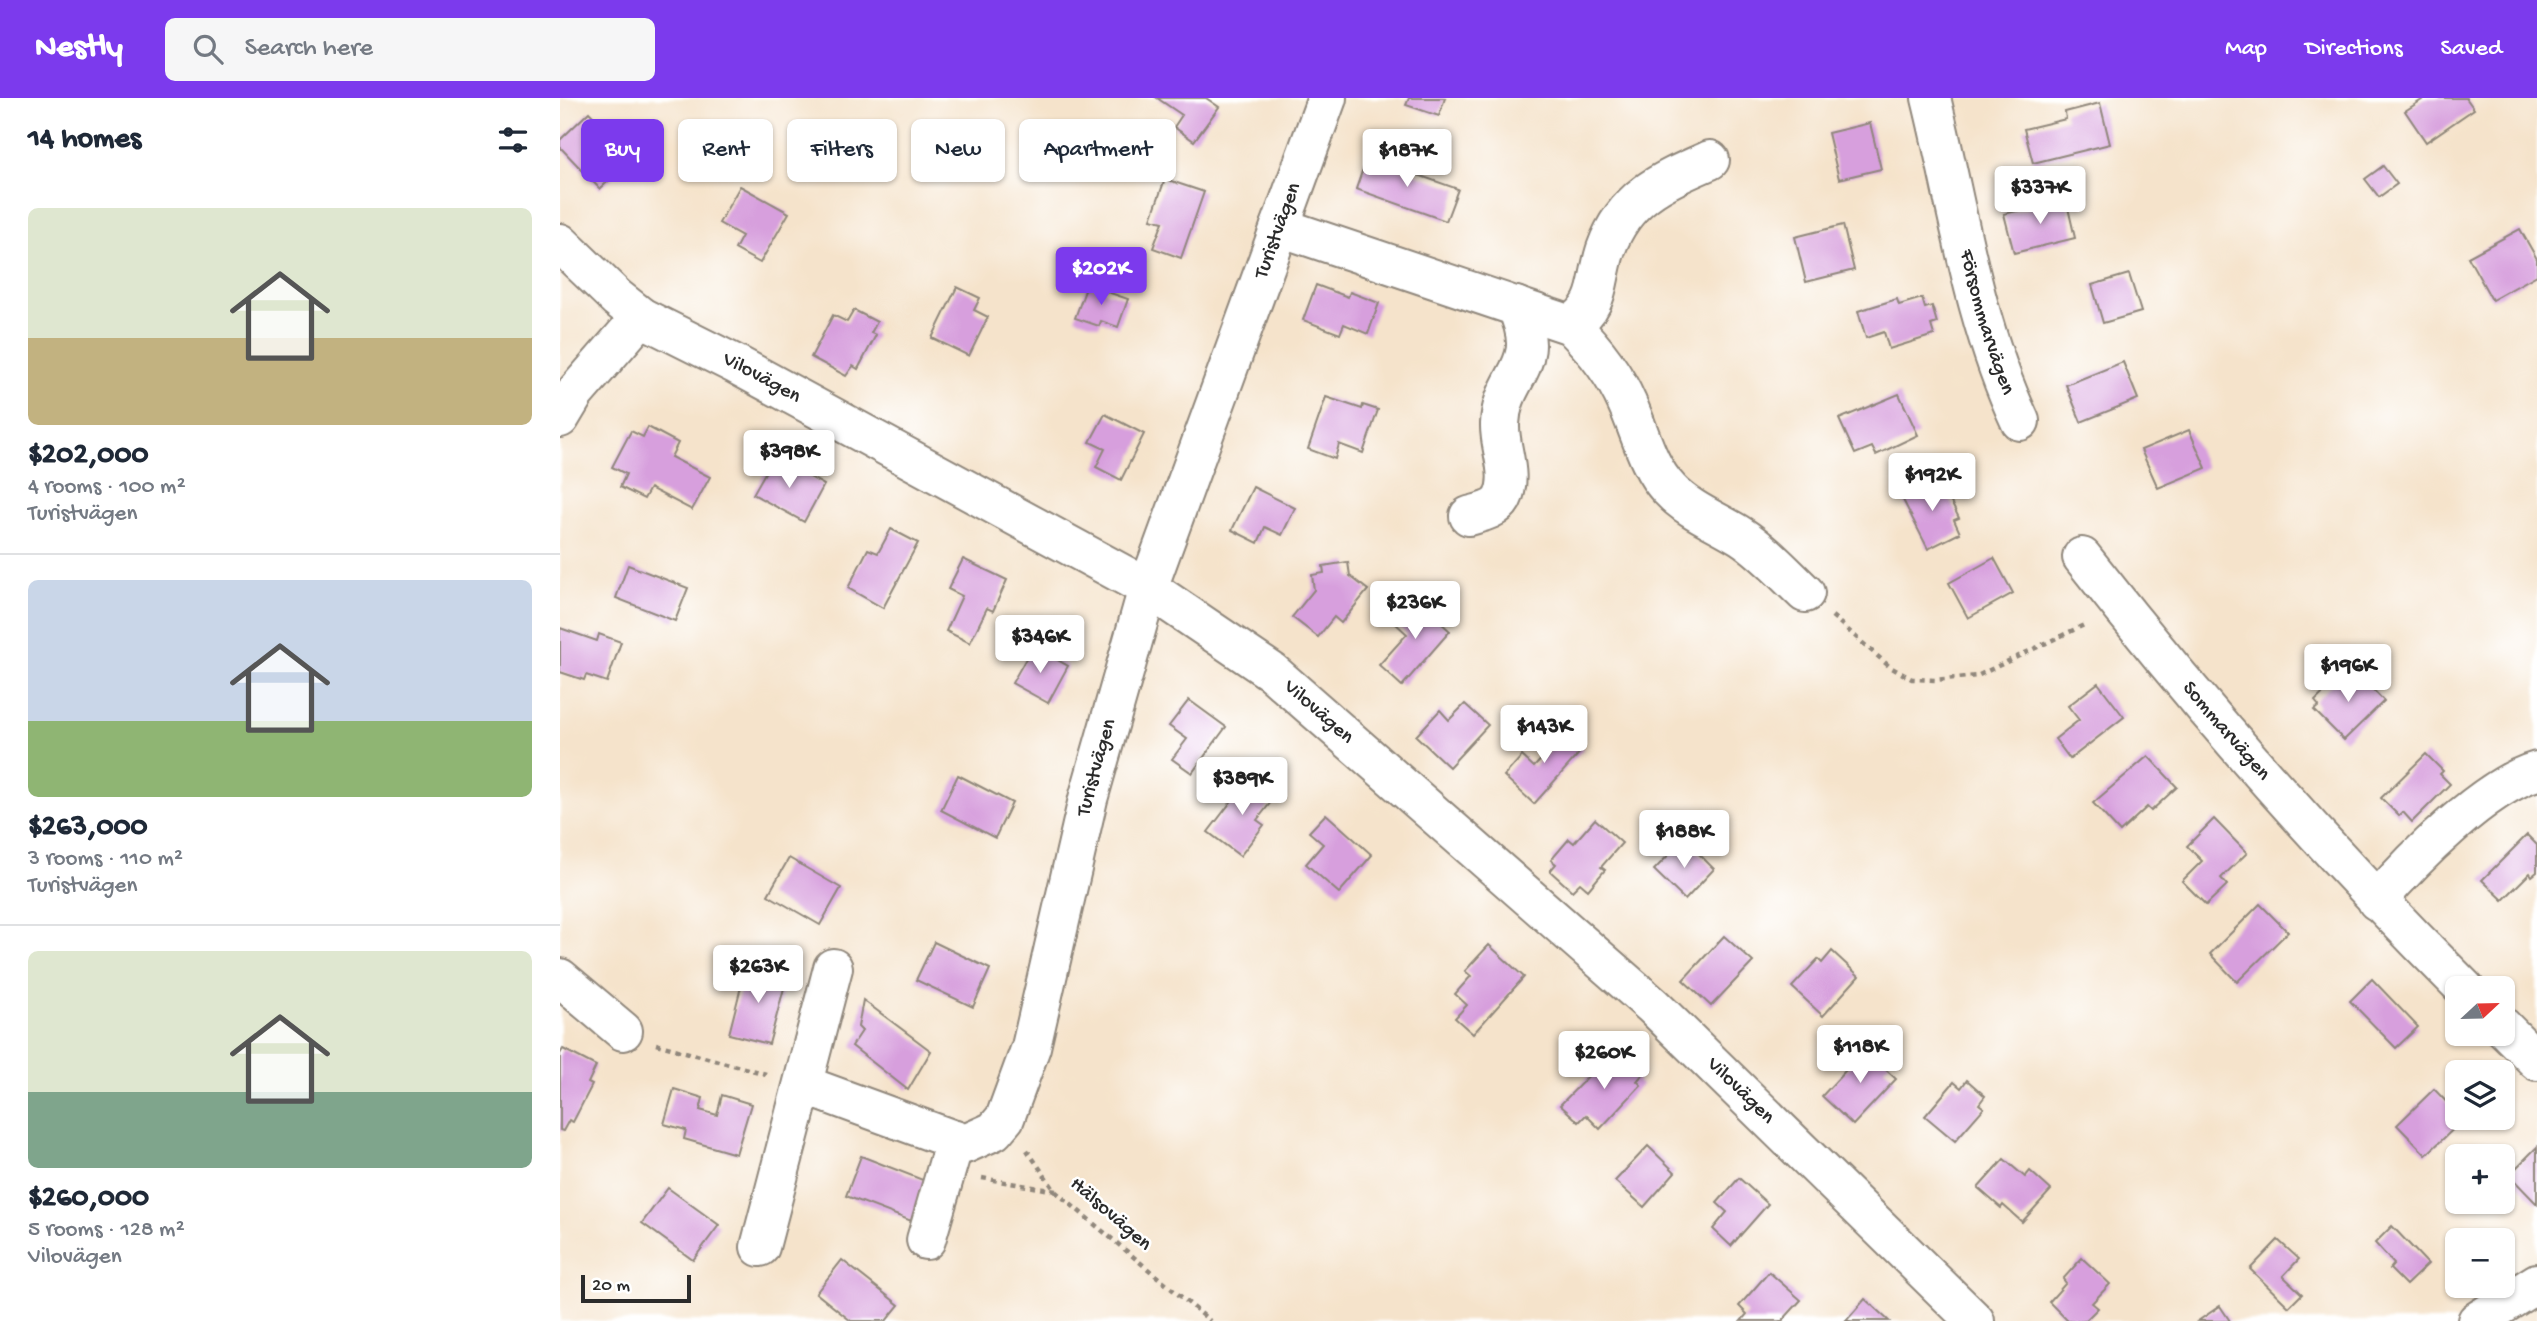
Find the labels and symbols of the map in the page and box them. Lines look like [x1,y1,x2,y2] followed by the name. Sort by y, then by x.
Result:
[1358,130,1456,189] pin: $187K
[1991,166,2089,226] pin: $337K
[1249,180,1307,283] street label: Turistvägen
[1952,246,2020,399] street label: Försommarvägen
[1052,248,1150,307] pin: $202K
[717,347,805,410] street label: Vilovägen
[740,430,838,490] pin: $398K
[1883,454,1981,513] pin: $192K
[1366,582,1464,641] pin: $236K
[991,616,1089,675] pin: $346K
[2299,644,2397,704] pin: $196K
[1277,674,1359,750] street label: Vilovägen
[2176,677,2275,786] street label: Sommarvägen
[1495,706,1593,765] pin: $143K
[1072,716,1123,820] street label: Turistvägen
[1193,758,1291,817] pin: $389K
[1635,810,1733,870] pin: $188K
[709,946,807,1005] pin: $263K
[2445,976,2515,1046] north arrow
[1811,1026,1909,1085] pin: $118K
[1555,1032,1653,1091] pin: $260K
[1700,1052,1779,1130] street label: Vilovägen
[1064,1173,1156,1257] street label: Hälsovägen
[581,1272,691,1304] scale bar

